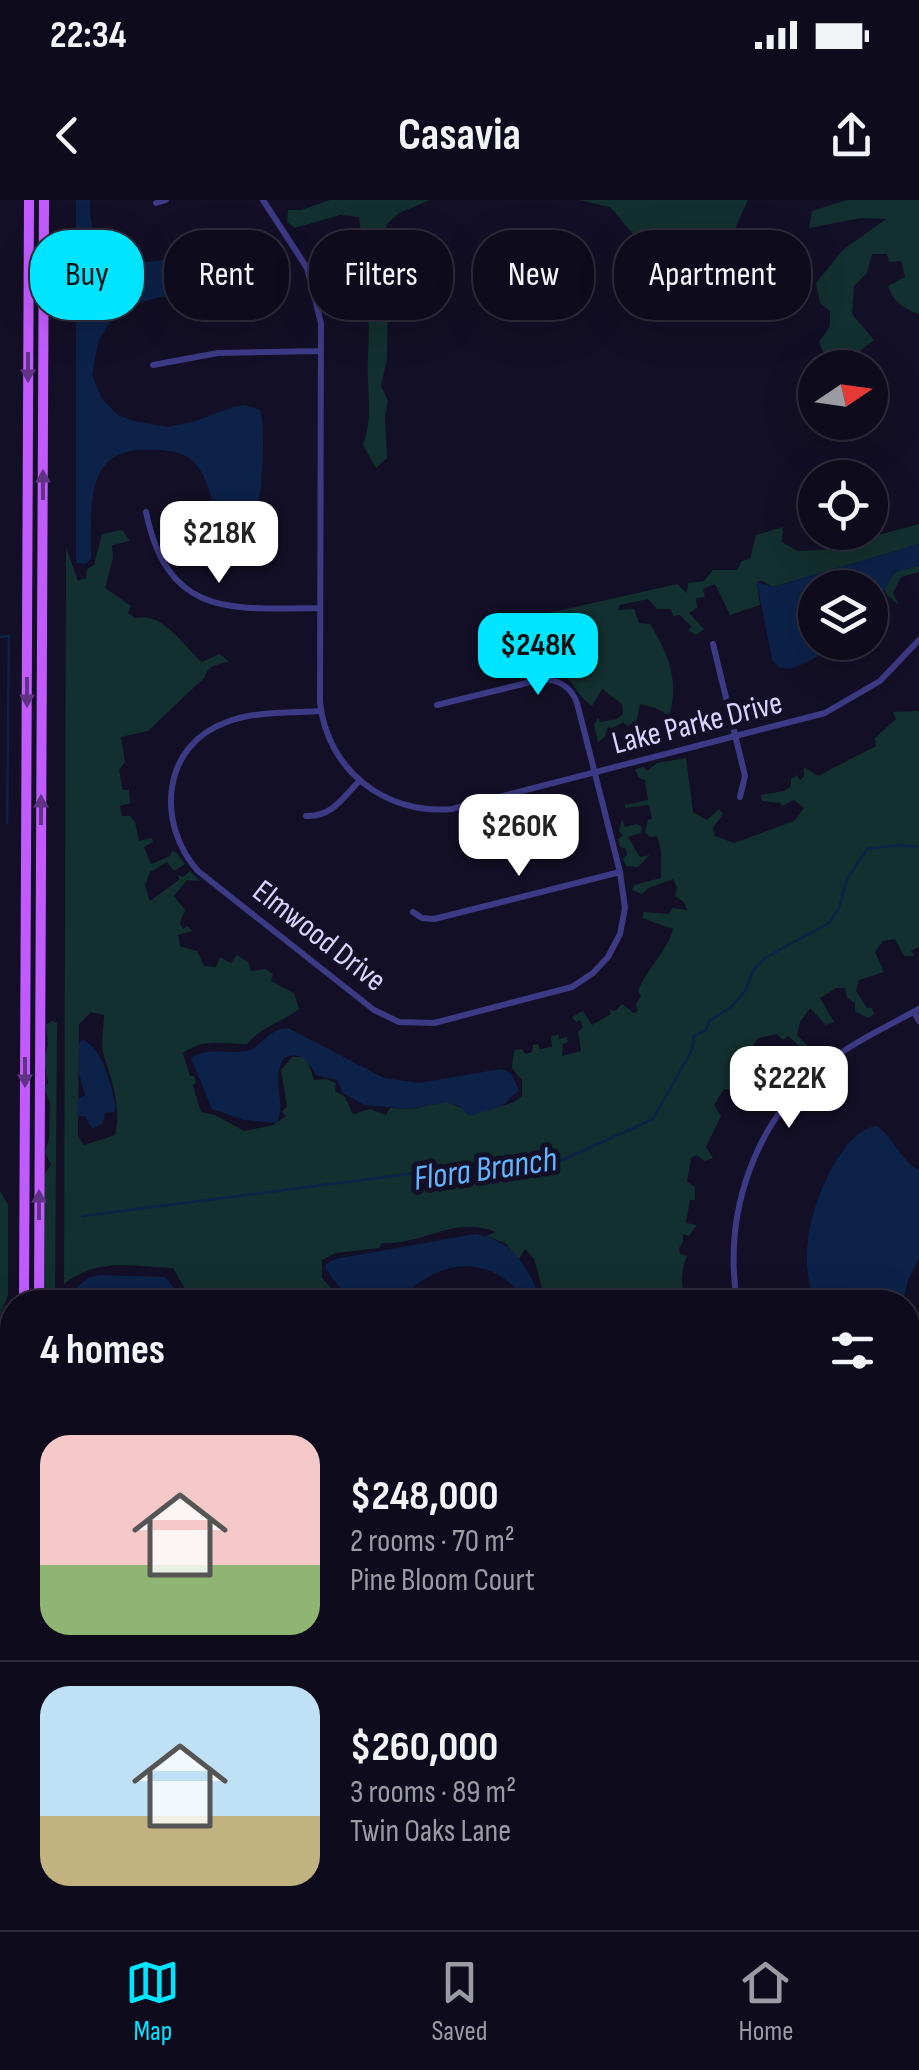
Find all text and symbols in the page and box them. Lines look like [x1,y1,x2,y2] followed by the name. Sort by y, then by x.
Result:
[50,13,127,58] text: 22:34
[40,108,95,163] icon: back
[398,108,521,163] text: Casavia
[824,108,879,163] icon: share
[30,230,144,320] chip: Buy
[164,230,289,320] chip: Rent
[309,230,453,320] chip: Filters
[473,230,594,320] chip: New
[614,230,811,320] chip: Apartment
[798,350,888,440] north arrow
[798,350,888,660] map controls
[20,352,36,384] one-way arrow
[798,460,888,550] button: locate
[35,469,51,501] one-way arrow
[149,501,289,586] pin: $218K
[182,514,256,553] text: $218K
[798,570,888,660] button: layers
[468,613,608,698] pin: $248K
[500,626,576,665] text: $248K
[19,677,35,709] one-way arrow
[608,683,786,763] street label: Lake Parke Drive
[33,794,49,826] one-way arrow
[449,794,589,879] pin: $260K
[481,807,557,846] text: $260K
[245,872,393,1000] street label: Elmwood Drive
[719,1046,859,1131] pin: $222K
[17,1056,33,1088] one-way arrow
[752,1059,826,1098] text: $222K
[411,1138,560,1201] water label: Flora Branch
[31,1189,47,1221] one-way arrow
[825,1323,880,1378] icon: filters
[40,1325,165,1376] text: 4 homes
[350,1471,498,1522] text: $248,000
[120,1475,240,1595] icon: home
[350,1522,515,1561] text: 2 rooms · 70 m²
[350,1561,535,1600] text: Pine Bloom Court
[350,1722,498,1773] text: $260,000
[120,1726,240,1846] icon: home
[350,1773,516,1812] text: 3 rooms · 89 m²
[350,1812,511,1851] text: Twin Oaks Lane
[125,1955,180,2048] tab: Map
[431,1955,488,2048] tab: Saved
[738,1955,794,2048] tab: Home

